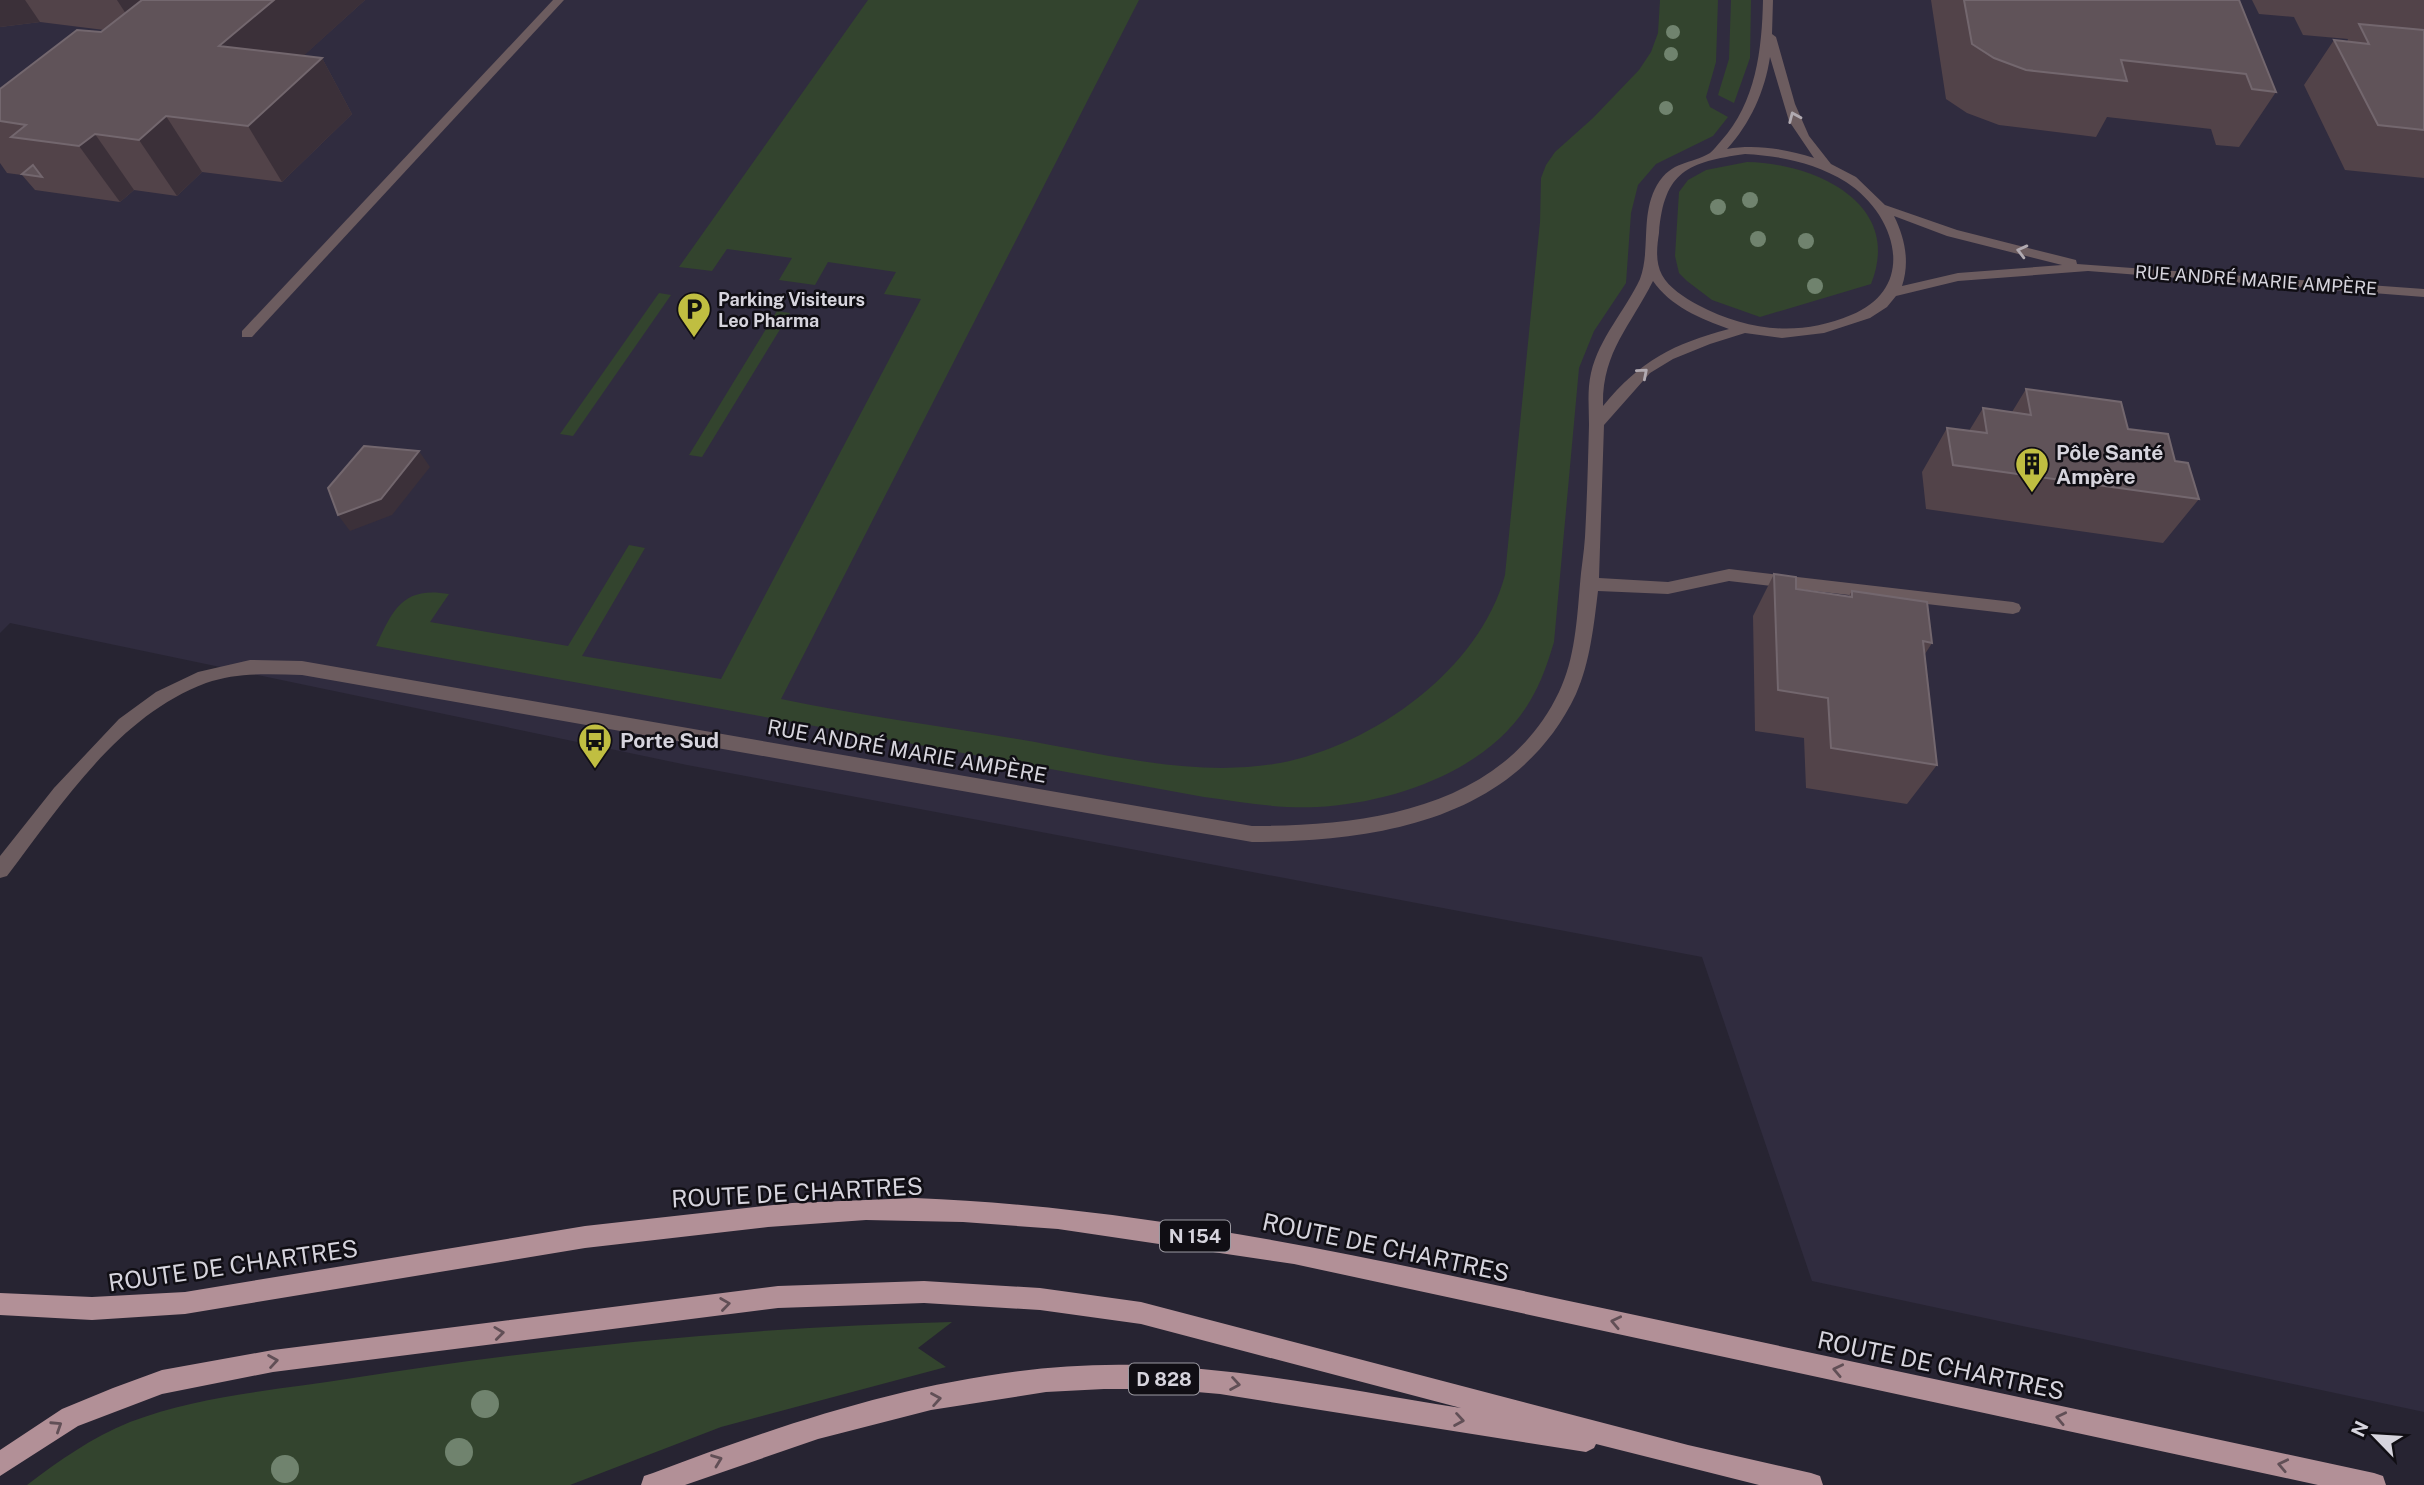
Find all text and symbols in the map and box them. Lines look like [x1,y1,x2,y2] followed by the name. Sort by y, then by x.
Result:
[1789,111,1803,123] one-way arrow
[2016,245,2028,259] one-way arrow
[2134,260,2378,299] street label: RUE ANDRÉ MARIE AMPÈRE
[718,289,865,331] place label: Parking Visiteurs Leo Pharma
[675,290,713,339] parking icon: Parking Visiteurs Leo Pharma
[1635,369,1648,381] one-way arrow
[2056,440,2163,489] place label: Pôle Santé Ampère
[2013,445,2051,494] building icon: Pôle Santé Ampère
[765,714,1049,788] street label: RUE ANDRÉ MARIE AMPÈRE
[576,721,614,770] bus stop icon: Porte Sud
[620,728,719,753] place label: Porte Sud
[670,1171,924,1213] street label: ROUTE DE CHARTRES
[1260,1207,1512,1287] street label: ROUTE DE CHARTRES
[1160,1220,1230,1252] road number: N 154
[106,1234,360,1296] street label: ROUTE DE CHARTRES
[719,1297,731,1312] one-way arrow
[1610,1316,1622,1330] one-way arrow
[1815,1325,2067,1405] street label: ROUTE DE CHARTRES
[493,1326,505,1341] one-way arrow
[268,1354,279,1369] one-way arrow
[1832,1363,1844,1378] one-way arrow
[1129,1364,1199,1394] road number: D 828
[1229,1376,1241,1391] one-way arrow
[930,1392,942,1407] one-way arrow
[2340,1401,2410,1471] north arrow
[2055,1411,2067,1426] one-way arrow
[1454,1412,1465,1427] one-way arrow
[2346,1417,2373,1440] text: N
[49,1421,62,1434] one-way arrow
[710,1455,722,1469] one-way arrow
[2277,1459,2289,1474] one-way arrow

